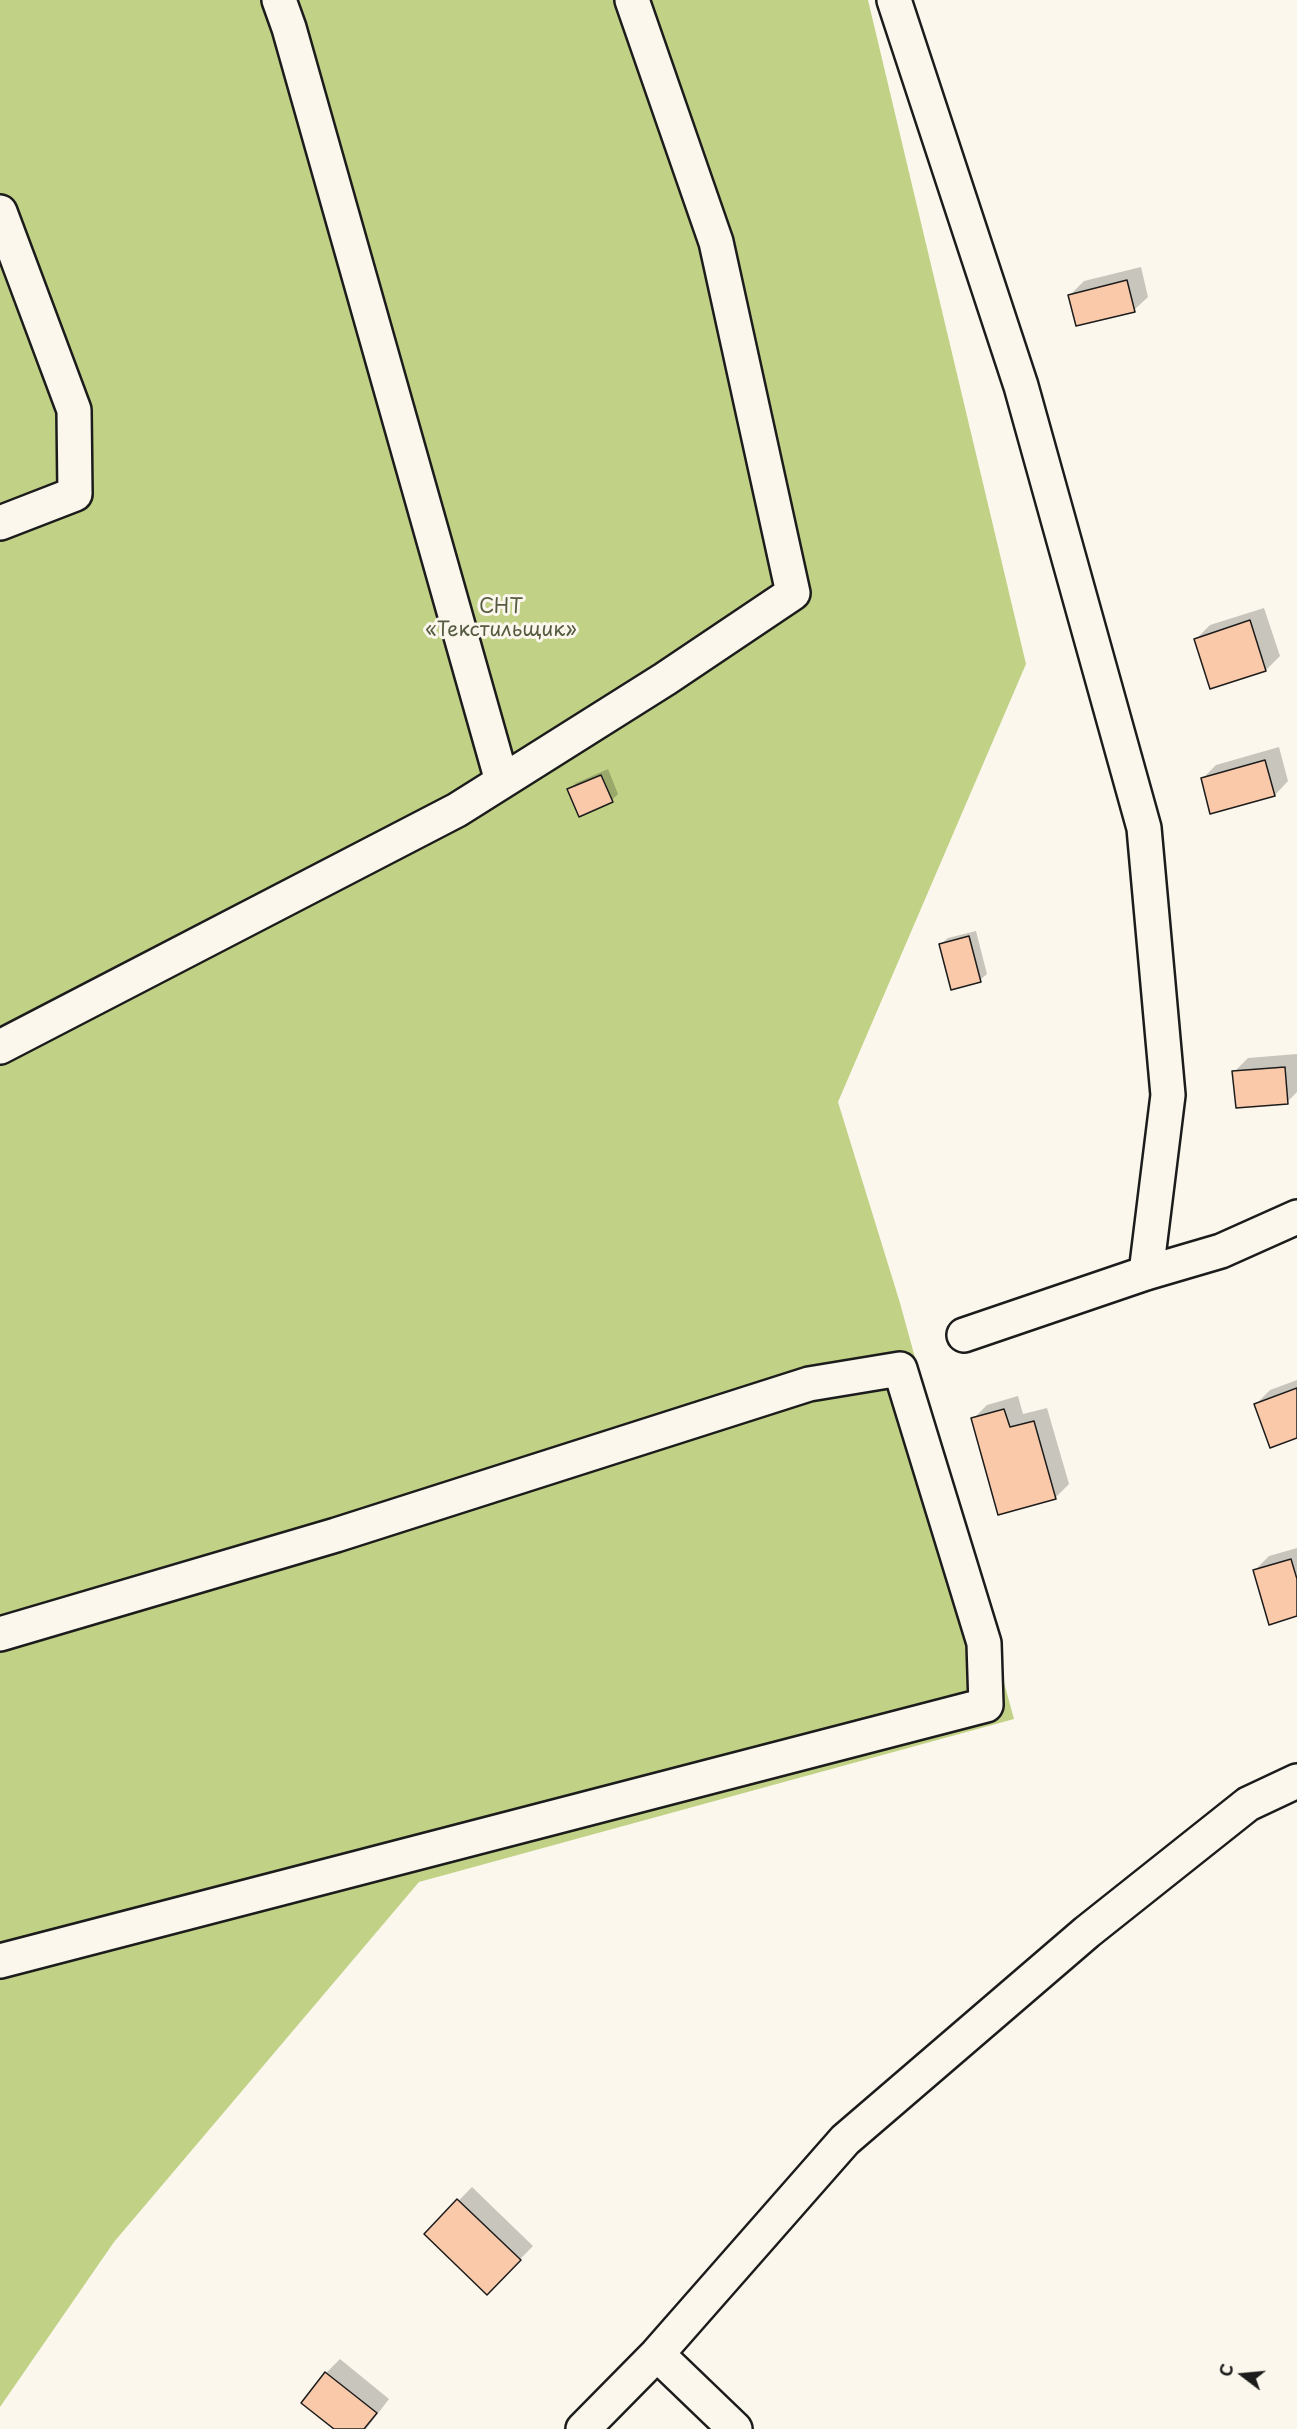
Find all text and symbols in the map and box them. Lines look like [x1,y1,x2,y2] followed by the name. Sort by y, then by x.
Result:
[425,595,577,642] park label: СНТ «Текстильщик»
[1213,2345,1273,2405] north arrow
[1212,2361,1239,2379] text: С

